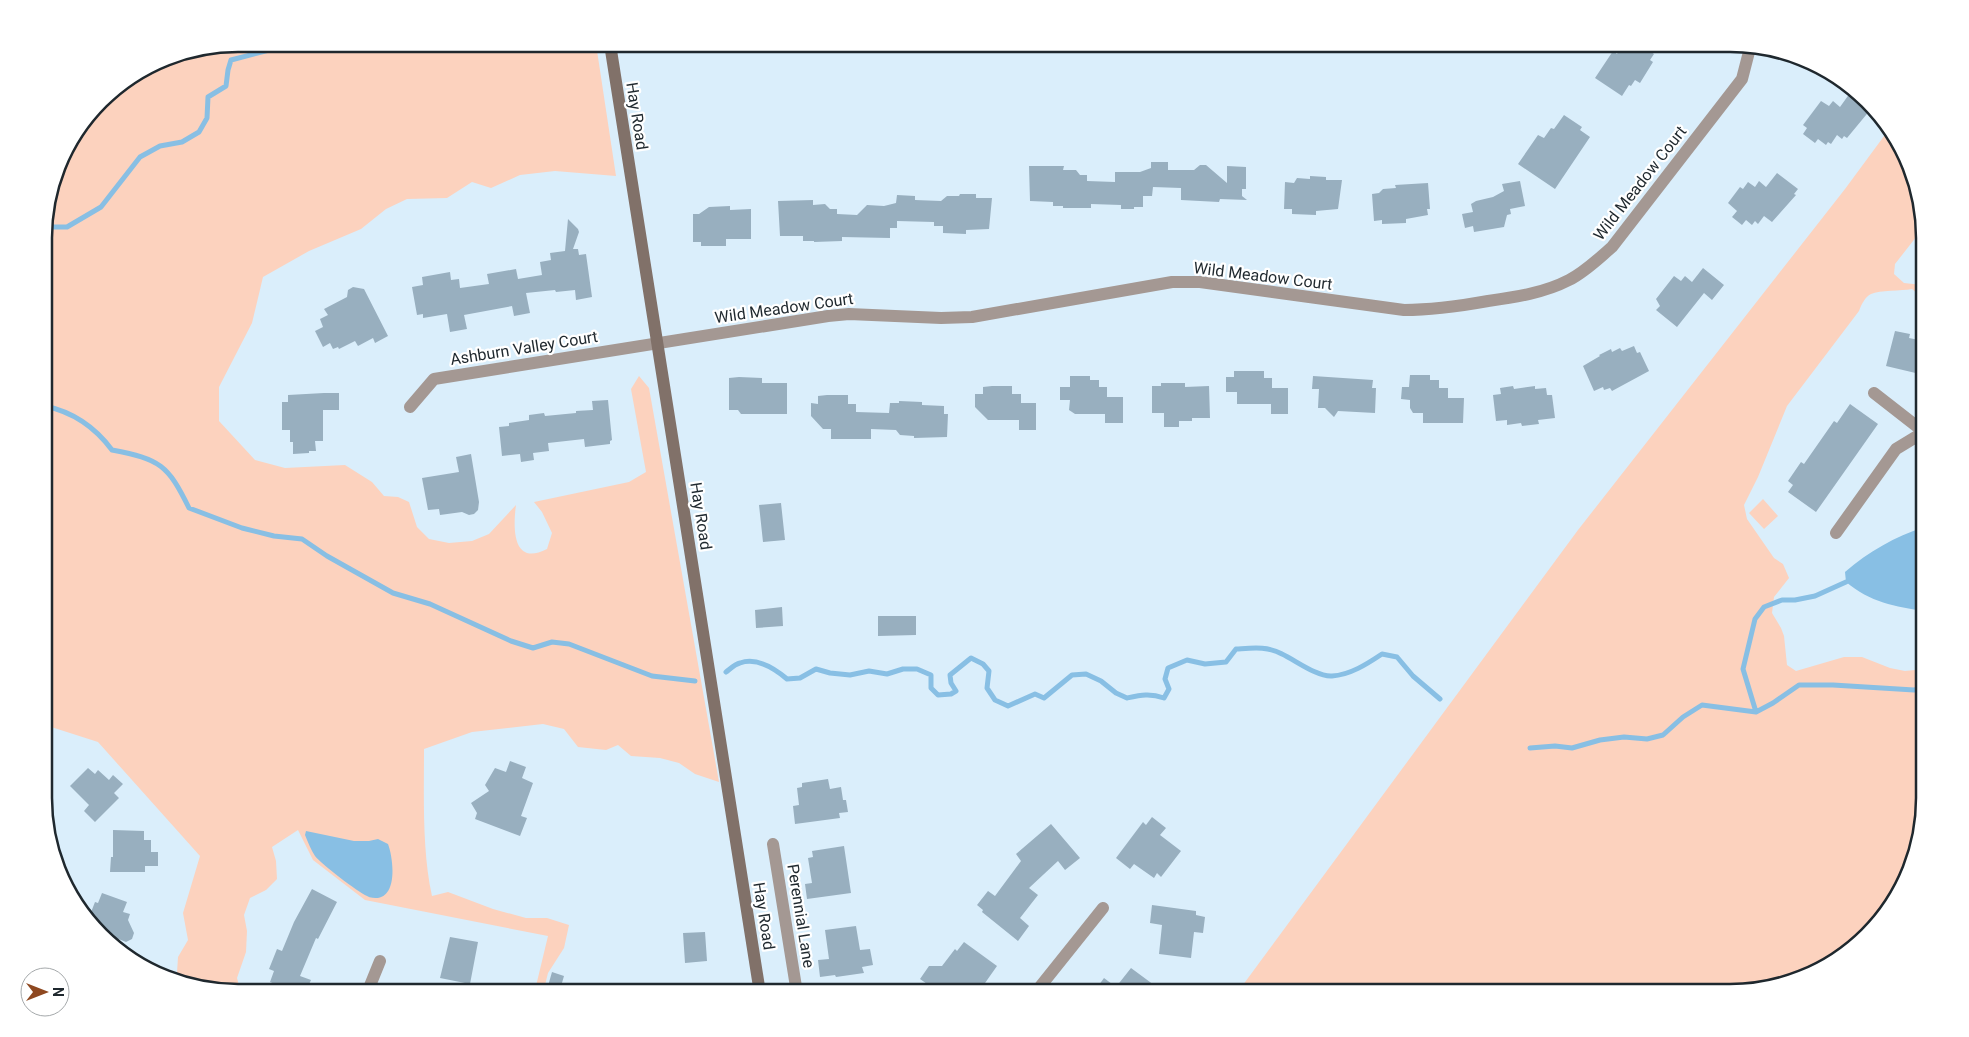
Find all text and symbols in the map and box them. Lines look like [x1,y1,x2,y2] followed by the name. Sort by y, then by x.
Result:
[622,81,652,151] street label: Hay Road
[1590,122,1690,244] street label: Wild Meadow Court
[1193,258,1333,294] street label: Wild Meadow Court
[714,289,854,327] street label: Wild Meadow Court
[449,327,599,369] street label: Ashburn Valley Court
[686,481,716,551] street label: Hay Road
[783,863,819,969] street label: Perennial Lane
[749,881,779,951] street label: Hay Road
[20,967,70,1017] north arrow
[50,987,66,997] text: N

